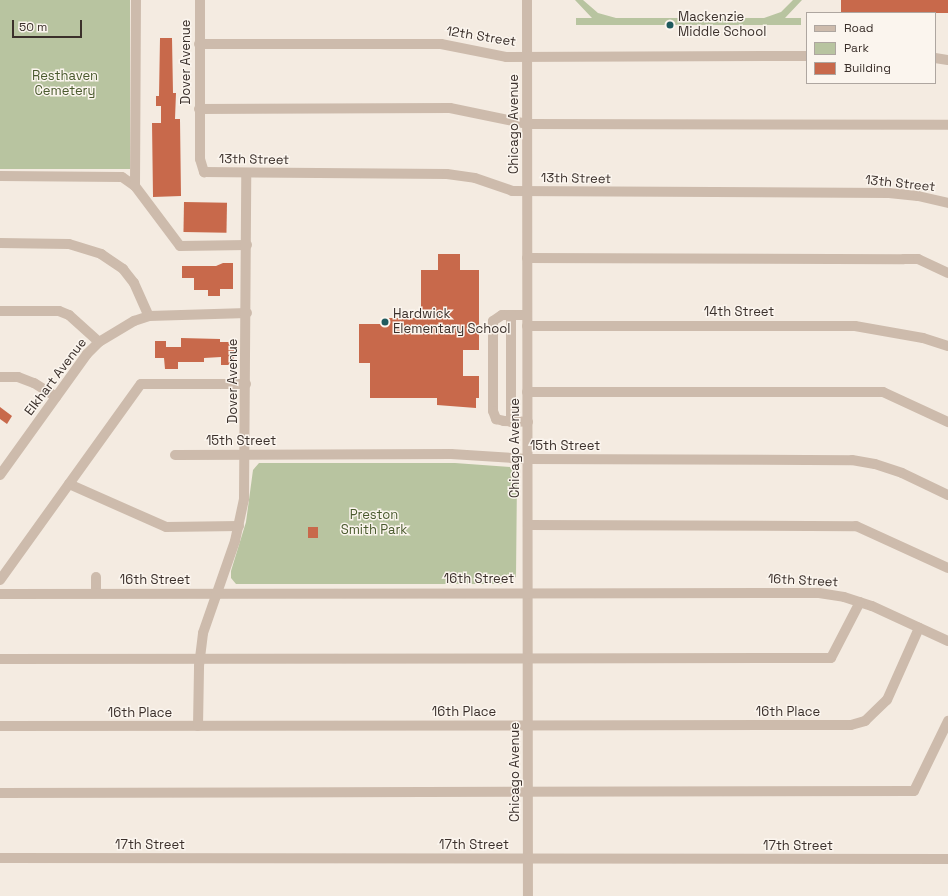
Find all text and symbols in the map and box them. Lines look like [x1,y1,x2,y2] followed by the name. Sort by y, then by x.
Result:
[678,10,766,41] place label: Mackenzie Middle School
[14,12,84,38] scale bar
[806,12,936,84] legend
[19,19,47,35] text: 50 m
[178,20,194,104] street label: Dover Avenue
[665,20,675,30] marker: Mackenzie Middle School
[844,20,873,36] text: Road
[445,24,517,50] street label: 12th Street
[844,40,869,56] text: Park
[844,60,891,76] text: Building
[32,69,98,100] park label: Resthaven Cemetery
[506,74,522,174] street label: Chicago Avenue
[219,152,289,168] street label: 13th Street
[541,171,611,187] street label: 13th Street
[864,173,936,195] street label: 13th Street
[704,304,774,320] street label: 14th Street
[393,307,510,338] place label: Hardwick Elementary School
[380,317,390,327] marker: Hardwick Elementary School
[22,335,90,419] street label: Elkhart Avenue
[225,339,241,423] street label: Dover Avenue
[507,398,523,498] street label: Chicago Avenue
[206,433,276,449] street label: 15th Street
[530,438,600,454] street label: 15th Street
[341,508,407,539] park label: Preston Smith Park
[444,571,514,587] street label: 16th Street
[767,571,839,591] street label: 16th Street
[120,572,190,588] street label: 16th Street
[432,704,496,720] street label: 16th Place
[756,704,820,720] street label: 16th Place
[108,705,172,721] street label: 16th Place
[507,722,523,822] street label: Chicago Avenue
[115,837,185,853] street label: 17th Street
[439,837,509,853] street label: 17th Street
[763,838,833,854] street label: 17th Street

